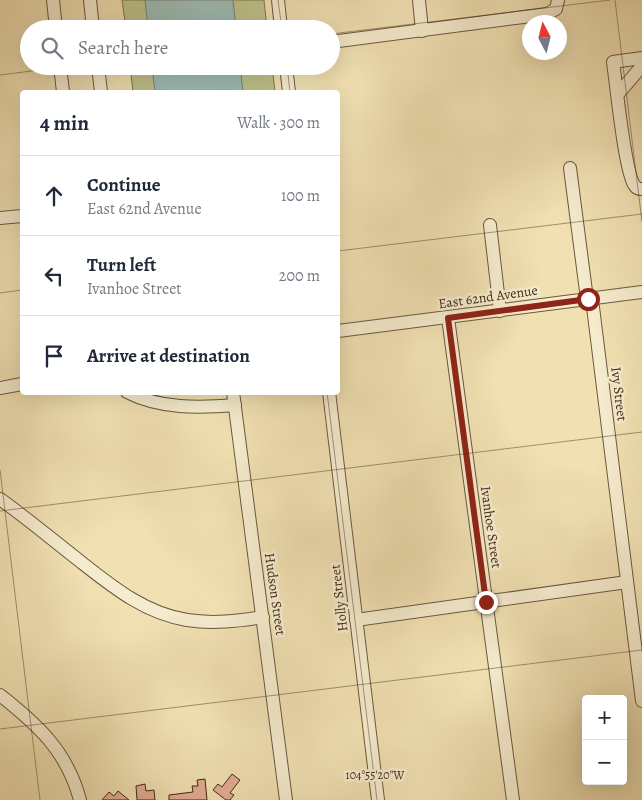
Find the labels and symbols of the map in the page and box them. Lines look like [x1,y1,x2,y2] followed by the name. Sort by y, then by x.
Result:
[522,15,567,60] north arrow
[437,281,539,313] street label: East 62nd Avenue
[577,288,600,311] route start
[606,366,632,422] street label: Ivy Street
[476,485,506,570] street label: Ivanhoe Street
[260,552,290,637] street label: Hudson Street
[325,563,353,633] street label: Holly Street
[475,591,498,614] route end
[346,767,405,783] text: 104°55'20"W

